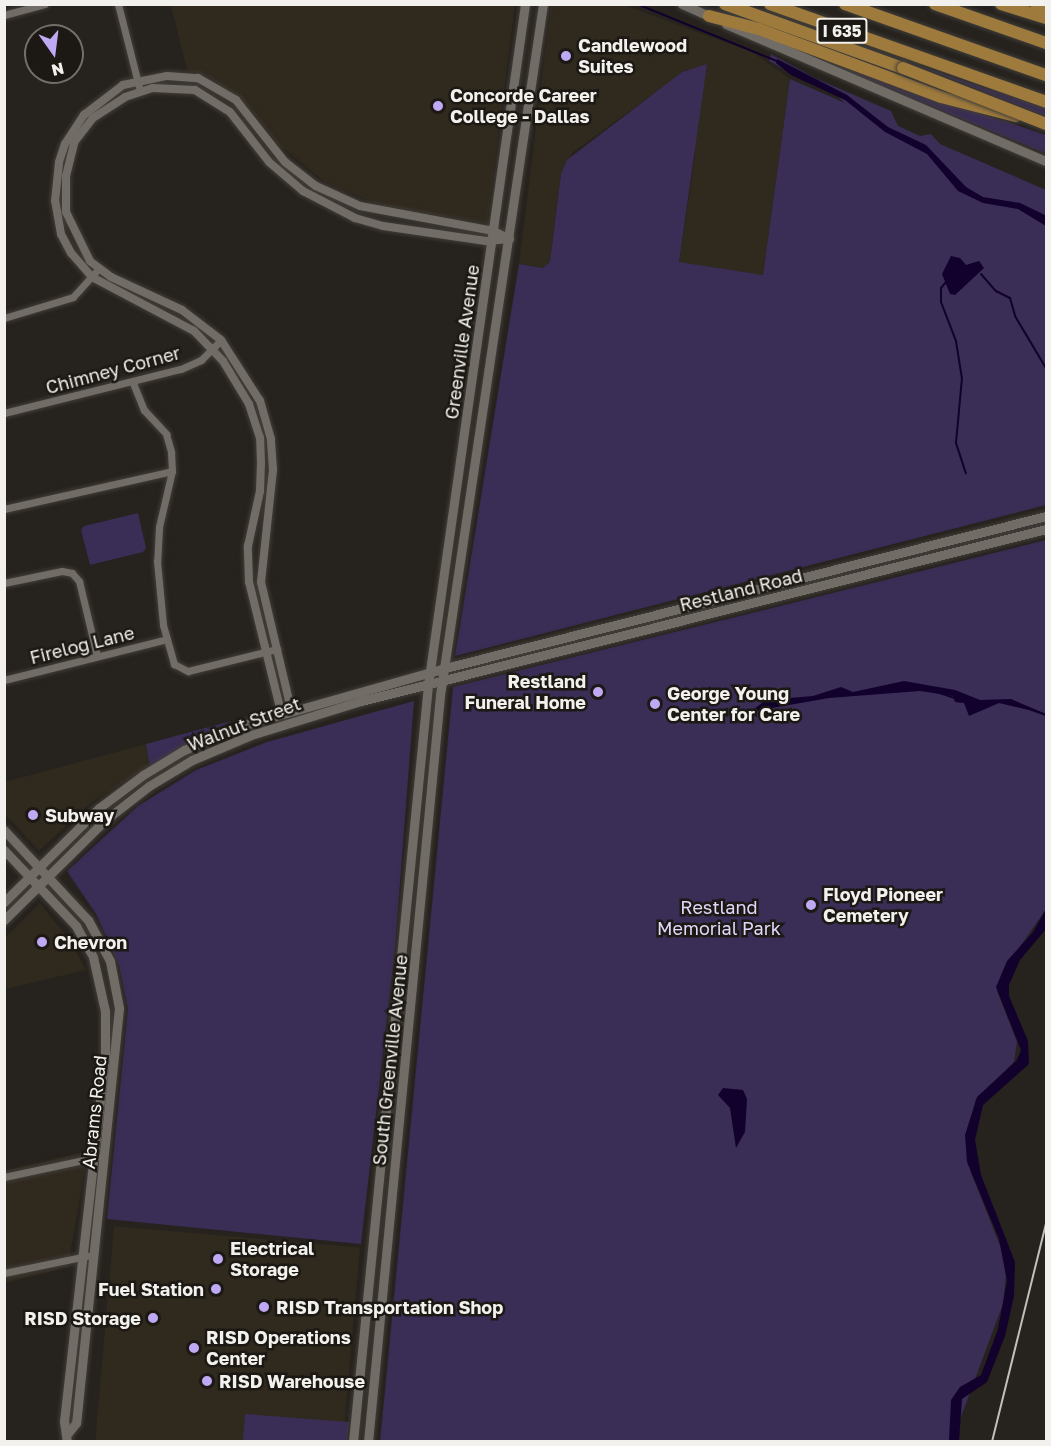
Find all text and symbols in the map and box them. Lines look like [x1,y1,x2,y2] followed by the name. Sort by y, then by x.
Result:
[815,18,869,44] road number: I 635
[24,24,84,84] north arrow
[578,35,687,78] place label: Candlewood Suites
[559,49,573,63] marker: Candlewood Suites
[50,58,66,81] text: N
[450,85,597,128] place label: Concorde Career College - Dallas
[431,99,445,113] marker: Concorde Career College - Dallas
[440,263,484,421] street label: Greenville Avenue
[43,342,183,398] street label: Chimney Corner
[677,564,805,616] street label: Restland Road
[28,622,136,668] street label: Firelog Lane
[464,671,586,714] place label: Restland Funeral Home
[667,683,800,726] place label: George Young Center for Care
[591,685,605,699] marker: Restland Funeral Home
[184,693,304,755] street label: Walnut Street
[648,697,662,711] marker: George Young Center for Care
[45,804,114,826] place label: Subway
[26,808,40,822] marker: Subway
[823,884,943,926] place label: Floyd Pioneer Cemetery
[657,897,781,940] park label: Restland Memorial Park
[804,898,818,912] marker: Floyd Pioneer Cemetery
[54,931,127,953] place label: Chevron
[35,935,49,949] marker: Chevron
[368,954,412,1166] street label: South Greenville Avenue
[77,1054,111,1170] street label: Abrams Road
[230,1238,314,1280] place label: Electrical Storage
[211,1252,225,1266] marker: Electrical Storage
[98,1278,204,1300] place label: Fuel Station
[209,1282,223,1296] marker: Fuel Station
[276,1296,503,1318] place label: RISD Transportation Shop
[257,1300,271,1314] marker: RISD Transportation Shop
[24,1307,141,1329] place label: RISD Storage
[146,1311,160,1325] marker: RISD Storage
[206,1327,351,1370] place label: RISD Operations Center
[187,1341,201,1355] marker: RISD Operations Center
[219,1370,365,1392] place label: RISD Warehouse
[200,1374,214,1388] marker: RISD Warehouse

